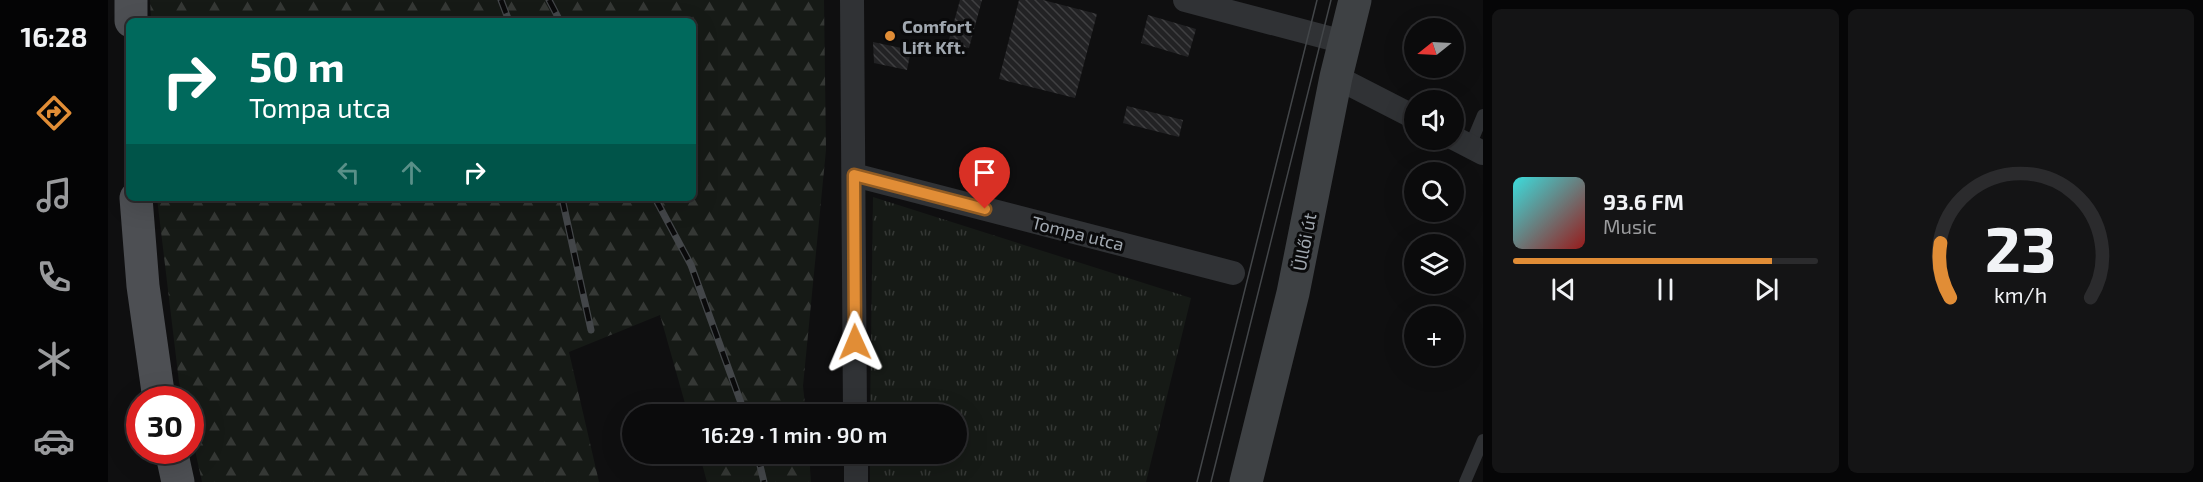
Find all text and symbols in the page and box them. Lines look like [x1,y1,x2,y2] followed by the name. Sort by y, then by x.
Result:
[902,15,973,58] place label: Comfort Lift Kft.
[1404,18,1464,78] north arrow
[1404,18,1464,366] map controls
[20,20,88,52] text: 16:28
[883,29,897,43] marker: Comfort Lift Kft.
[249,40,345,90] text: 50 m
[150,42,228,120] icon: right
[1404,90,1464,150] button: sound
[249,91,391,123] text: Tompa utca
[33,92,75,134] icon: directions
[959,147,1010,209] pin
[332,156,365,189] icon: left
[395,156,428,189] icon: ahead
[458,156,491,189] icon: right
[968,156,1001,189] icon: arrive
[1404,162,1464,222] button: search
[33,174,75,216] icon: music
[1603,188,1684,214] text: 93.6 FM
[1985,210,2057,285] text: 23
[1029,211,1127,255] street label: Tompa utca
[1288,211,1320,273] street label: Üllői út
[1603,214,1657,238] text: Music
[1404,234,1464,294] button: layers
[33,256,75,298] icon: phone
[1547,273,1580,306] icon: previous
[1649,273,1682,306] icon: pause
[1750,273,1783,306] icon: next
[1994,282,2047,307] text: km/h
[1404,306,1464,366] button: +
[823,310,887,374] position arrow
[33,338,75,380] icon: climate
[126,386,204,464] speed limit sign: 30
[33,420,75,462] icon: car
[702,421,887,447] text: 16:29 · 1 min · 90 m

